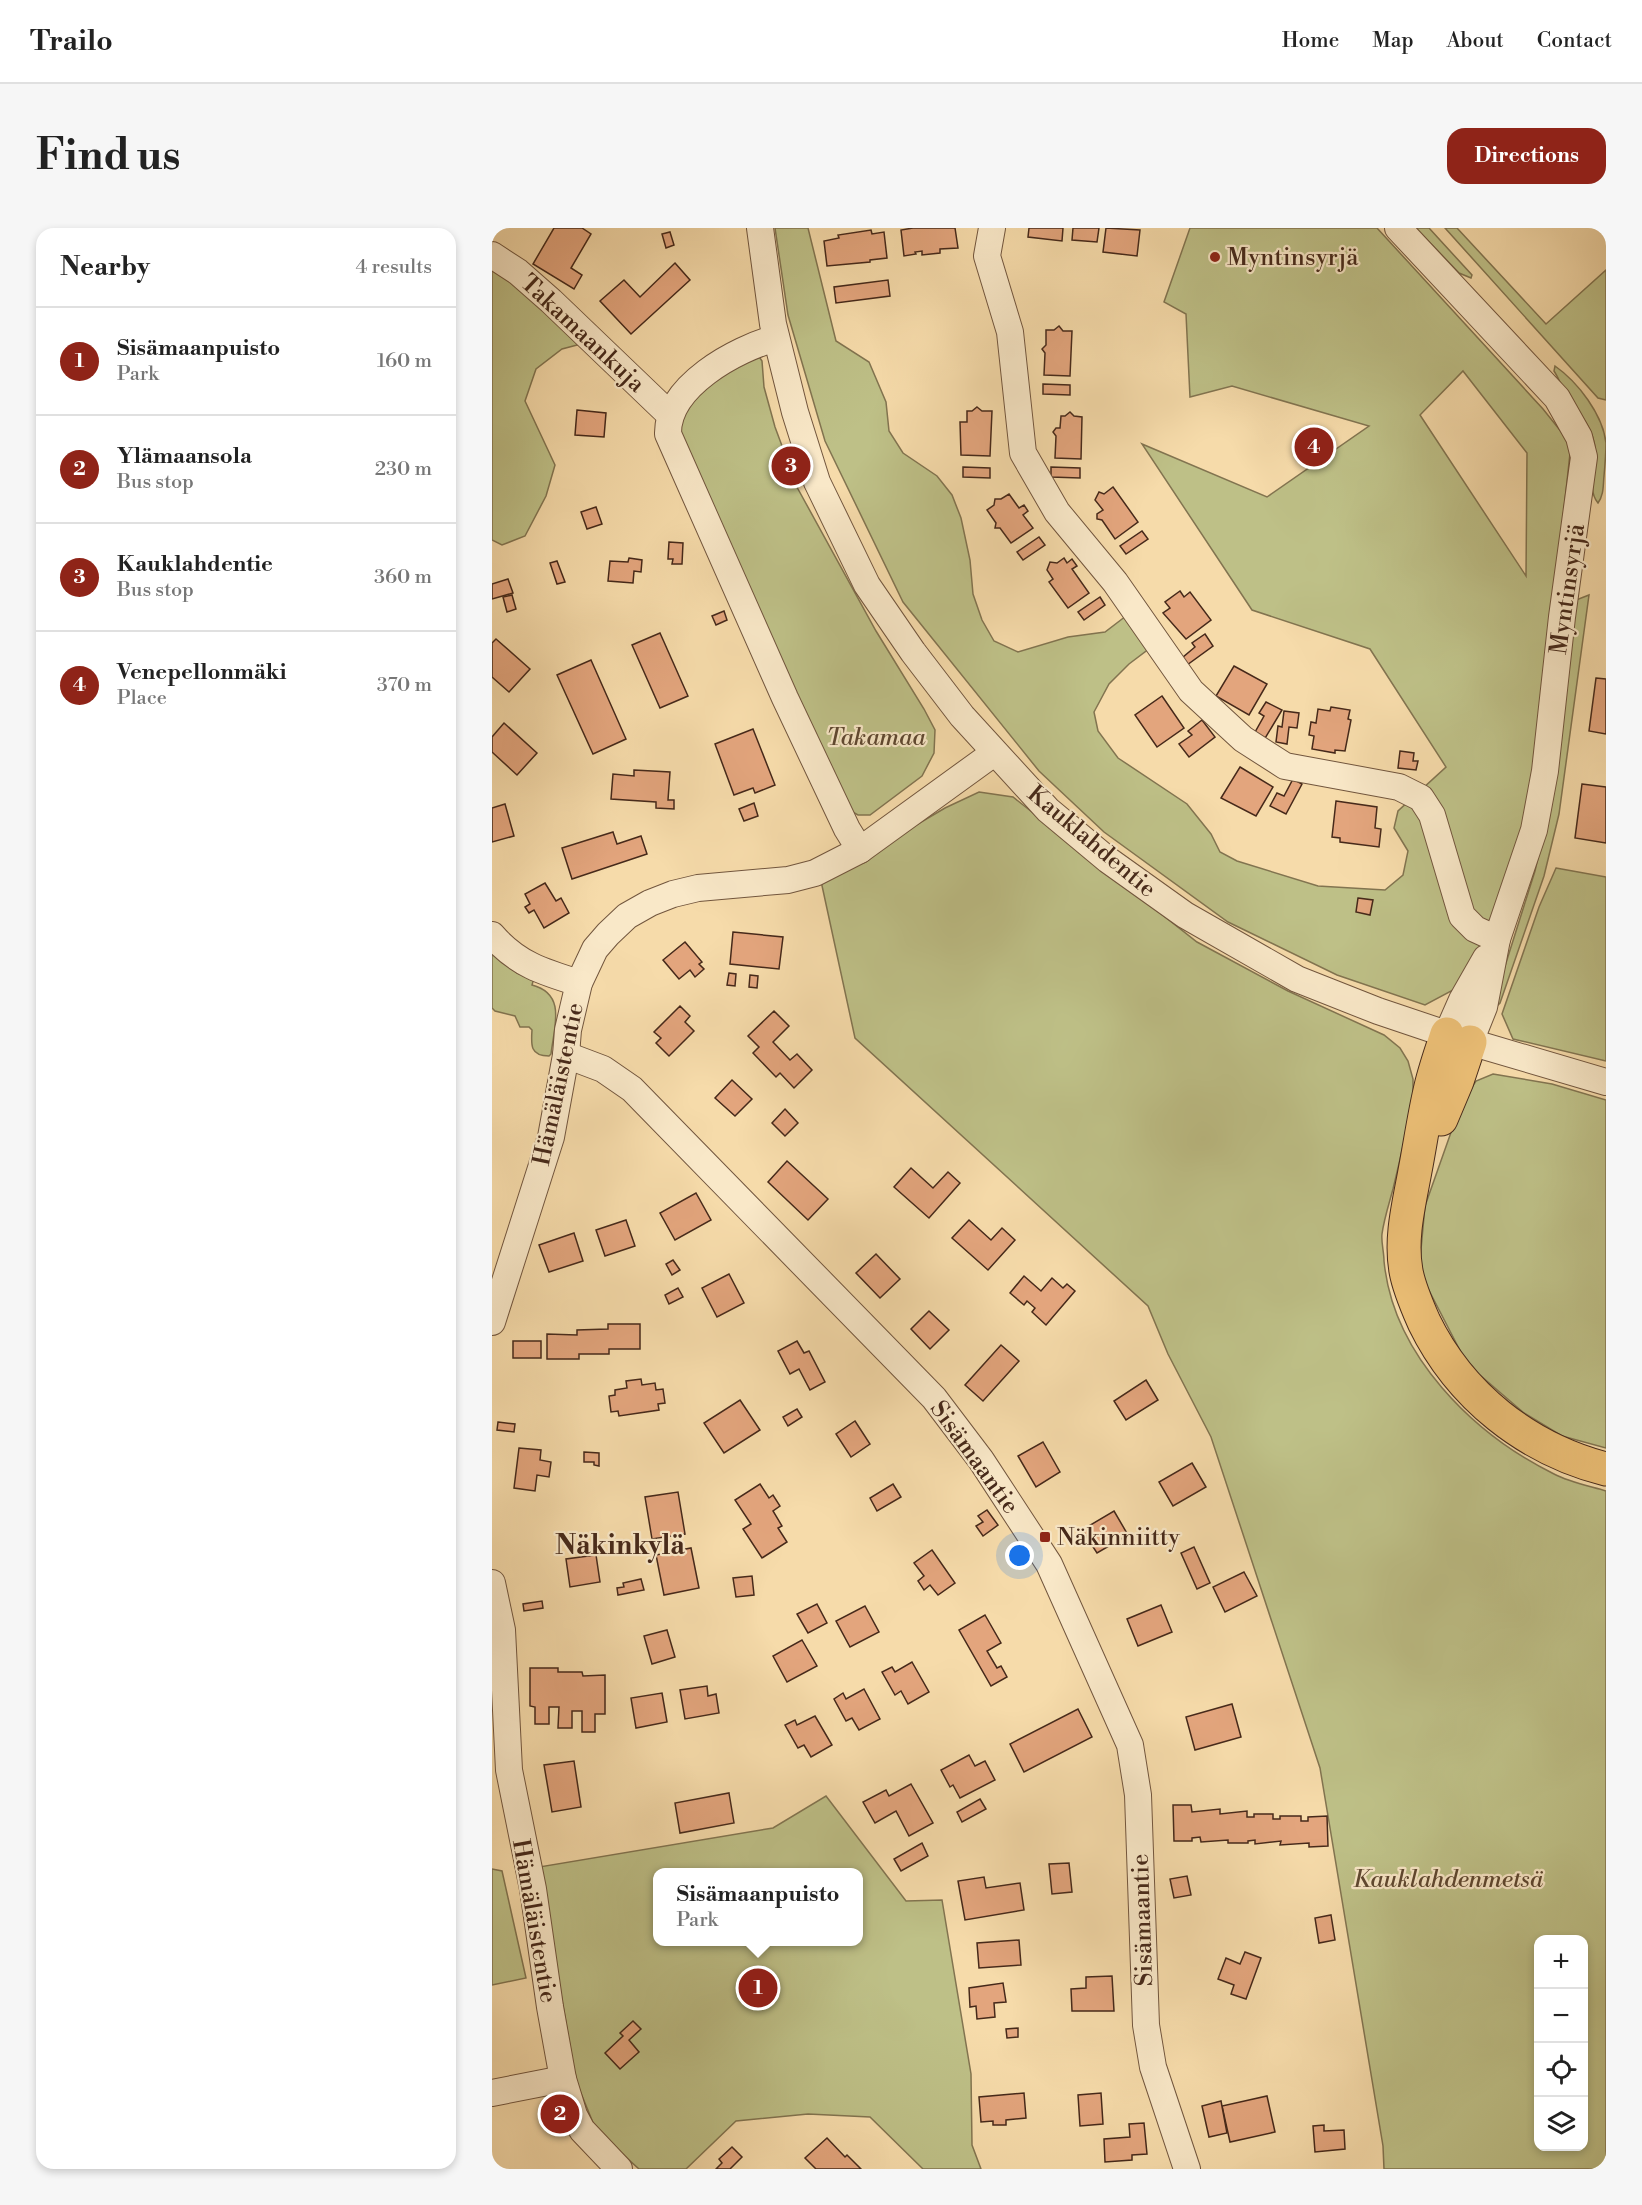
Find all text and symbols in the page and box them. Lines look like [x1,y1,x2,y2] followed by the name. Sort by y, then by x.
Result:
[30,24,113,59] text: Trailo
[1282,28,1339,54] text: Home
[1372,28,1414,54] text: Map
[1447,28,1504,54] text: About
[1537,28,1612,54] text: Contact
[1447,128,1606,184] button: Directions
[36,130,180,183] text: Find us
[1227,243,1359,273] place label: Myntinsyrjä
[1208,250,1222,264] marker: Myntinsyrjä
[60,251,150,283] text: Nearby
[355,255,432,280] text: 4 results
[514,268,652,400] street label: Takamaankuja
[117,335,280,362] text: Sisämaanpuisto
[75,349,84,374] text: 1
[377,349,432,374] text: 160 m
[117,362,159,387] text: Park
[1294,424,1334,470] pin: 4
[117,443,252,470] text: Ylämaansola
[772,444,810,488] pin: 3
[73,457,86,482] text: 2
[375,457,432,482] text: 230 m
[117,470,194,495] text: Bus stop
[1544,521,1592,656] street label: Myntinsyrjä
[117,551,273,578] text: Kauklahdentie
[73,565,86,590] text: 3
[374,565,432,590] text: 360 m
[117,578,194,603] text: Bus stop
[117,659,286,686] text: Venepellonmäki
[73,673,86,698] text: 4
[377,673,432,698] text: 370 m
[117,686,167,711] text: Place
[826,723,926,753] park label: Takamaa
[1021,779,1162,904] street label: Kauklahdentie
[527,1000,591,1168] street label: Hämäläistentie
[923,1395,1025,1520] street label: Sisämaantie
[1057,1523,1180,1553] place label: Näkinniitty
[555,1529,685,1563] district label: Näkinkylä
[1038,1530,1052,1544] marker: Näkinniitty
[1005,1541,1034,1570] your location
[505,1837,563,2005] street label: Hämäläistentie
[1126,1853,1160,1987] street label: Sisämaantie
[1353,1865,1544,1895] park label: Kauklahdenmetsä
[653,1868,863,1946] popup
[676,1881,840,1908] text: Sisämaanpuisto
[676,1908,718,1933] text: Park
[1534,1935,1588,2151] map controls
[1534,1935,1588,1989] button: +
[738,1966,778,2010] pin: 1
[1534,1989,1588,2043] button: −
[1534,2043,1588,2097] button: locate
[540,2092,580,2136] pin: 2
[1534,2097,1588,2151] button: layers

